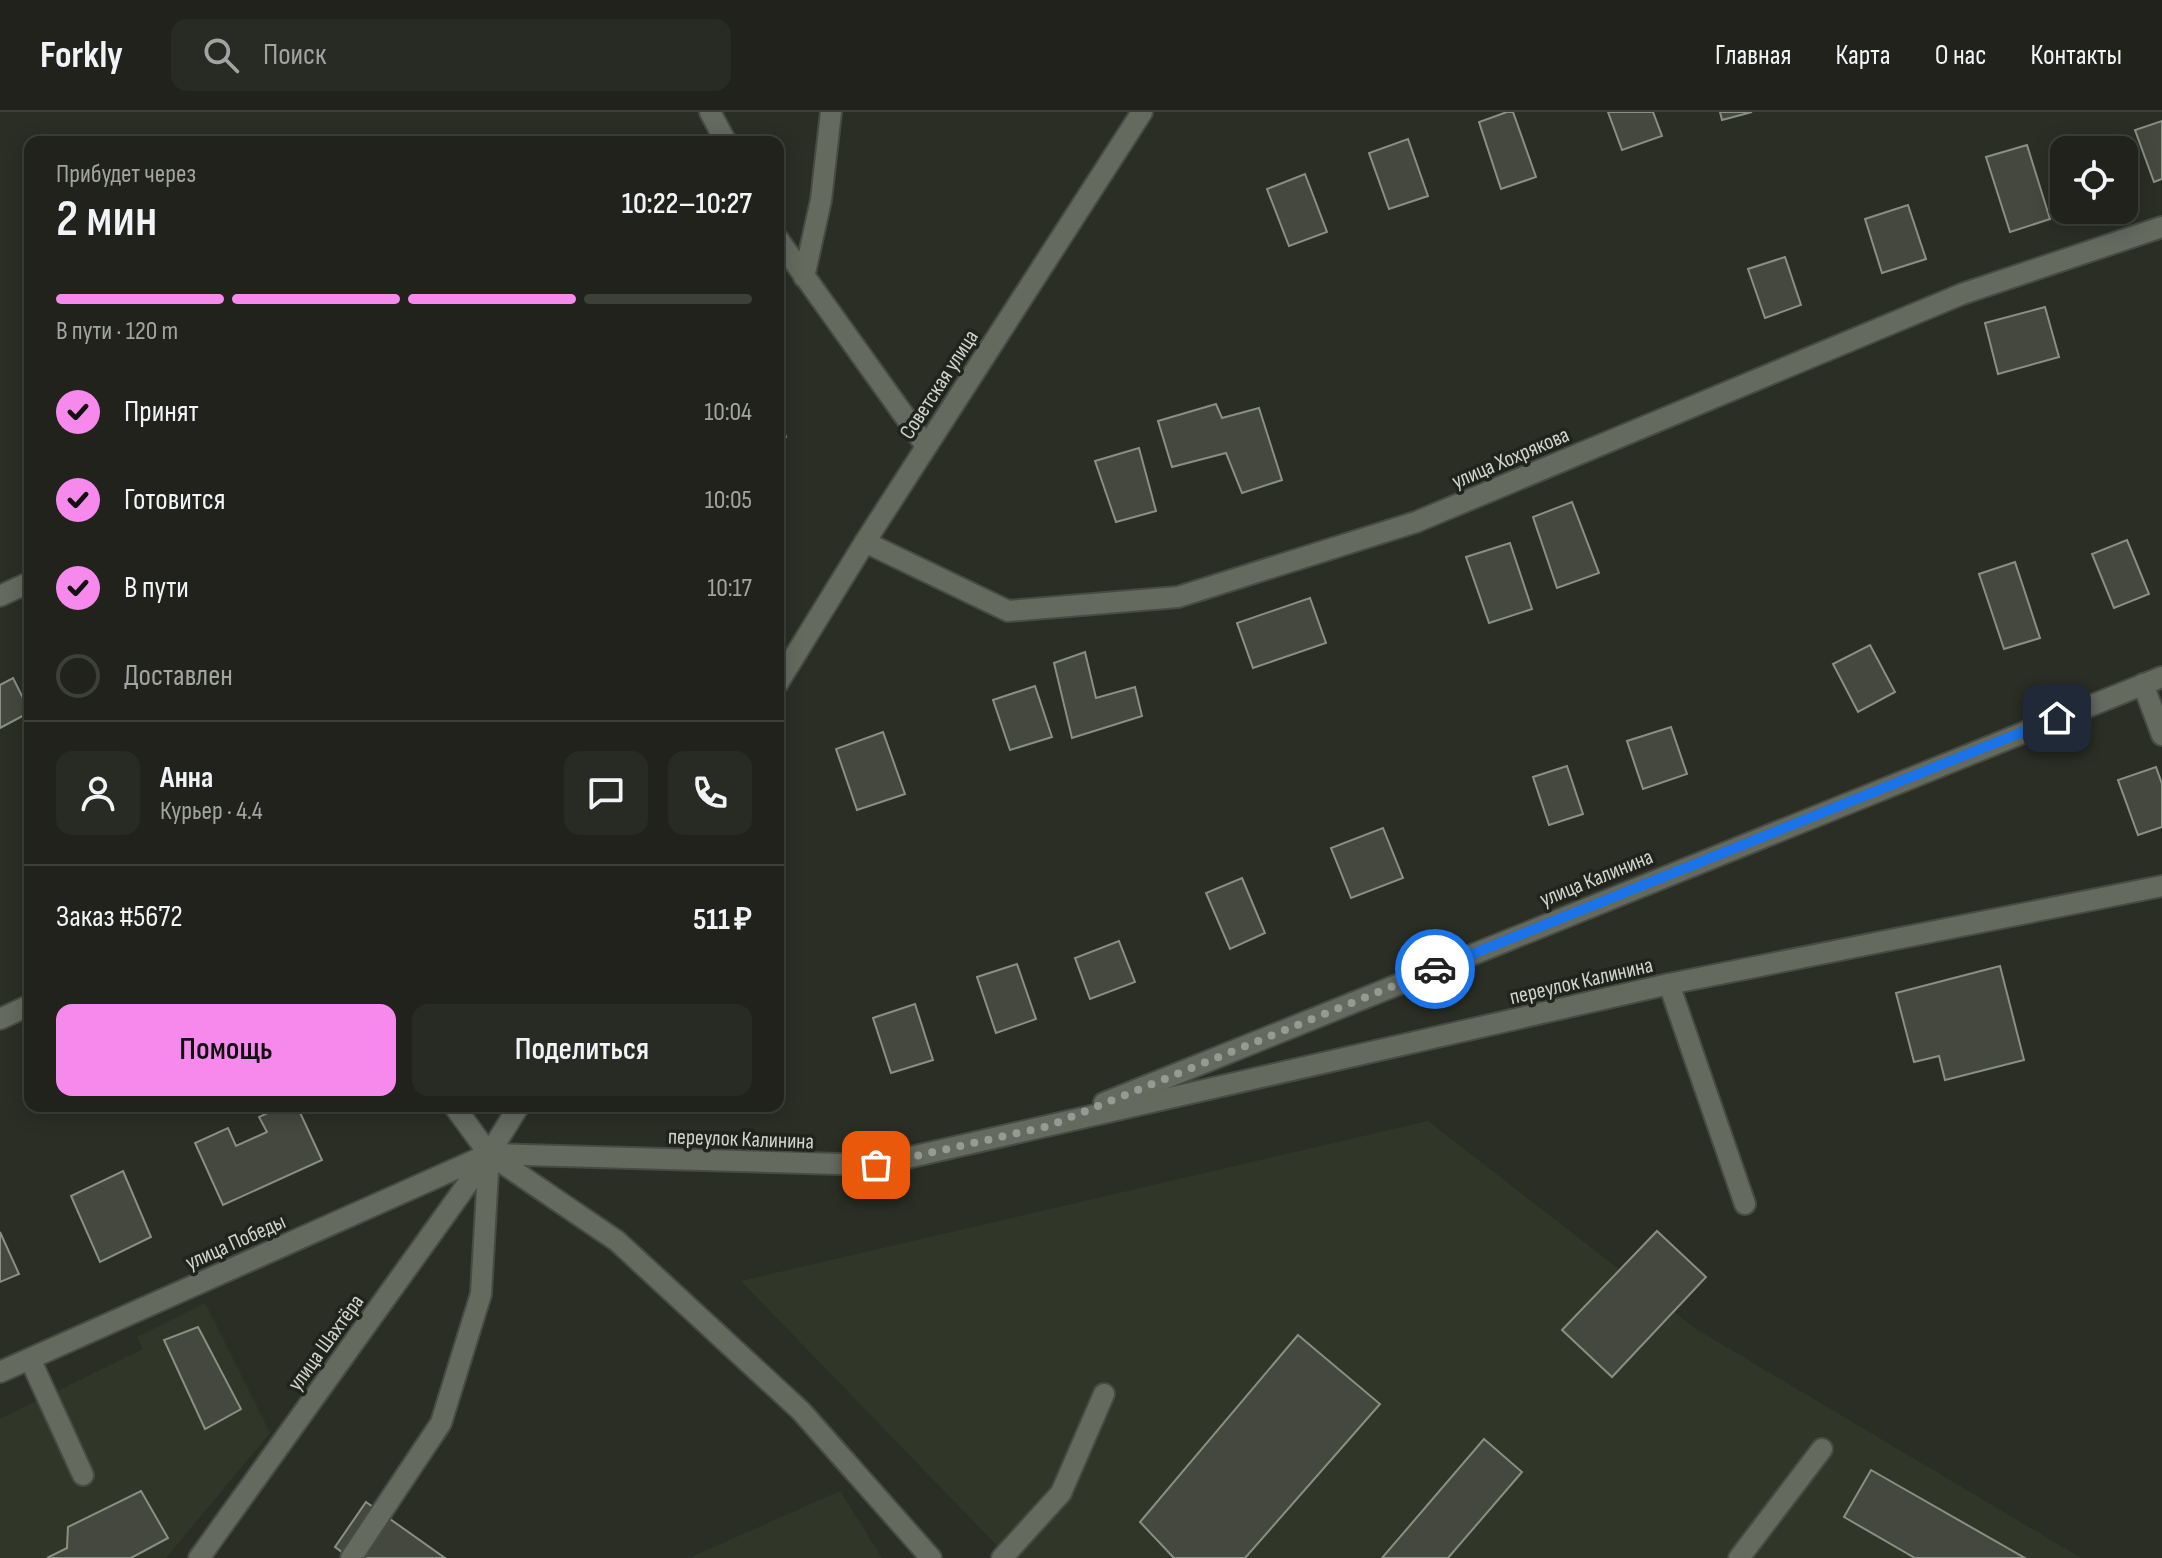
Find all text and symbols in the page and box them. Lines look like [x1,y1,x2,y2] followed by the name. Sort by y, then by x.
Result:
[171,19,731,91] search box
[40,33,123,78] text: Forkly
[199,33,243,77] icon: search
[263,37,326,73] text: Поиск
[1715,39,1791,72] text: Главная
[1835,39,1891,72] text: Карта
[1935,39,1987,72] text: О нас
[2031,39,2122,72] text: Контакты
[2050,136,2138,224] map controls
[2050,136,2138,224] button: locate
[56,159,196,190] text: Прибудет через
[622,186,752,222] text: 10:22–10:27
[56,188,157,251] text: 2 мин
[56,316,178,347] text: В пути · 120 m
[894,325,985,445] street label: Советская улица
[56,390,100,434] icon: check
[124,394,199,430] text: Принят
[704,397,752,428] text: 10:04
[1448,422,1573,495] street label: улица Хохрякова
[56,478,100,522] icon: check
[124,482,225,518] text: Готовится
[705,485,752,516] text: 10:05
[56,566,100,610] icon: check
[124,570,189,606] text: В пути
[707,573,752,604] text: 10:17
[124,658,233,694] text: Доставлен
[2023,684,2091,752] pin
[2035,696,2079,740] icon: home
[56,751,140,835] button: person
[564,751,648,835] button: chat
[668,751,752,835] button: phone
[160,760,213,796] text: Анна
[160,796,263,827] text: Курьер · 4.4
[1536,843,1657,913] street label: улица Калинина
[56,899,183,935] text: Заказ #5672
[693,902,752,938] text: 511 ₽
[1395,929,1475,1009] courier
[1413,947,1457,991] icon: car
[1507,952,1656,1011] street label: переулок Калинина
[56,1004,396,1096] button: Помощь
[412,1004,752,1096] button: Поделиться
[667,1123,814,1156] street label: переулок Калинина
[842,1131,910,1199] pin
[854,1143,898,1187] icon: bag
[181,1208,290,1276] street label: улица Победы
[282,1289,370,1396] street label: улица Шахтёра

